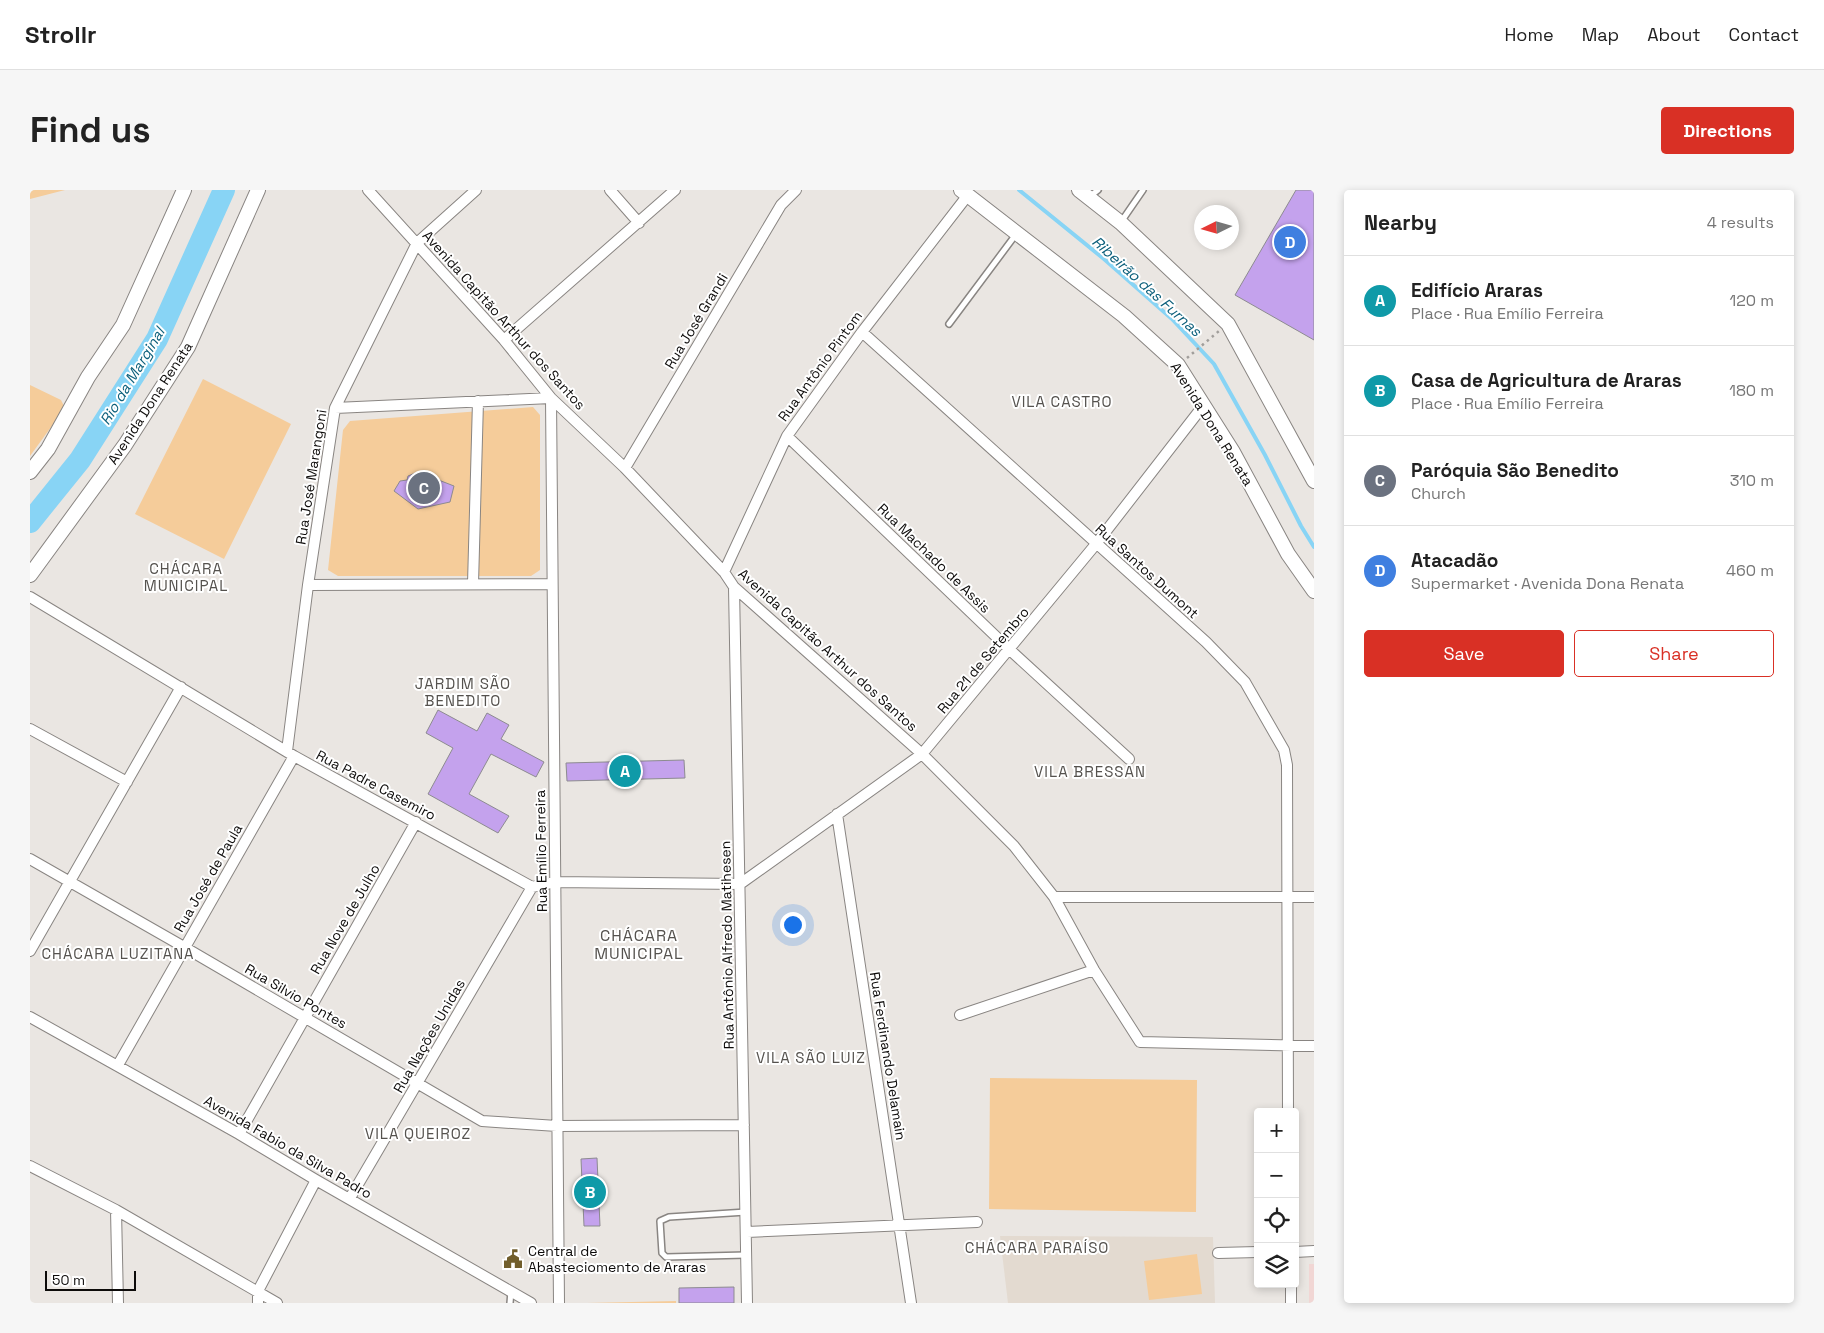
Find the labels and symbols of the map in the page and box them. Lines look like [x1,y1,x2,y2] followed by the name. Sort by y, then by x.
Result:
[1194,205,1239,250] north arrow
[1274,223,1306,261] pin: D
[419,227,589,413] street label: Avenida Capitão Arthur dos Santos
[1088,232,1207,341] water label: Ribeirão das Furnas
[660,270,732,372] street label: Rua José Grandi
[774,307,866,425] street label: Rua Antônio Pintom
[95,322,170,428] water label: Rio da Marginal
[104,338,196,468] street label: Avenida Dona Renata
[1167,359,1257,489] street label: Avenida Dona Renata
[1011,392,1113,411] district label: VILA CASTRO
[291,408,331,546] street label: Rua José Marangoni
[408,469,440,507] pin: C
[874,499,994,617] street label: Rua Machado de Assis
[1091,520,1203,622] street label: Rua Santos Dumont
[144,559,228,595] district label: CHÁCARA MUNICIPAL
[735,565,921,735] street label: Avenida Capitão Arthur dos Santos
[933,603,1033,717] street label: Rua 21 de Setembro
[415,674,511,710] district label: JARDIM SÃO BENEDITO
[313,746,439,824] street label: Rua Padre Casemiro
[609,752,641,790] pin: A
[1034,762,1146,781] district label: VILA BRESSAN
[531,790,551,912] street label: Rua Emílio Ferreira
[170,821,246,935] street label: Rua José de Paula
[716,841,738,1049] street label: Rua Antônio Alfredo Matihesen
[306,861,384,977] street label: Rua Nove de Julho
[780,912,806,938] your location
[594,925,684,964] district label: CHÁCARA MUNICIPAL
[41,944,195,963] district label: CHÁCARA LUZITANA
[242,960,350,1032] street label: Rua Silvio Pontes
[866,971,910,1141] street label: Rua Ferdinando Delamain
[389,976,469,1096] street label: Rua Nações Unidas
[756,1048,866,1067] district label: VILA SÃO LUIZ
[201,1091,375,1203] street label: Avenida Fabio da Silva Padro
[365,1124,471,1143] district label: VILA QUEIROZ
[574,1173,606,1211] pin: B
[965,1238,1109,1257] district label: CHÁCARA PARAÍSO
[528,1242,706,1276] place label: Central de Abasteciomento de Araras
[502,1248,524,1270] public building icon: Central de Abasteciomento de Araras
[45,1268,136,1291] scale bar

